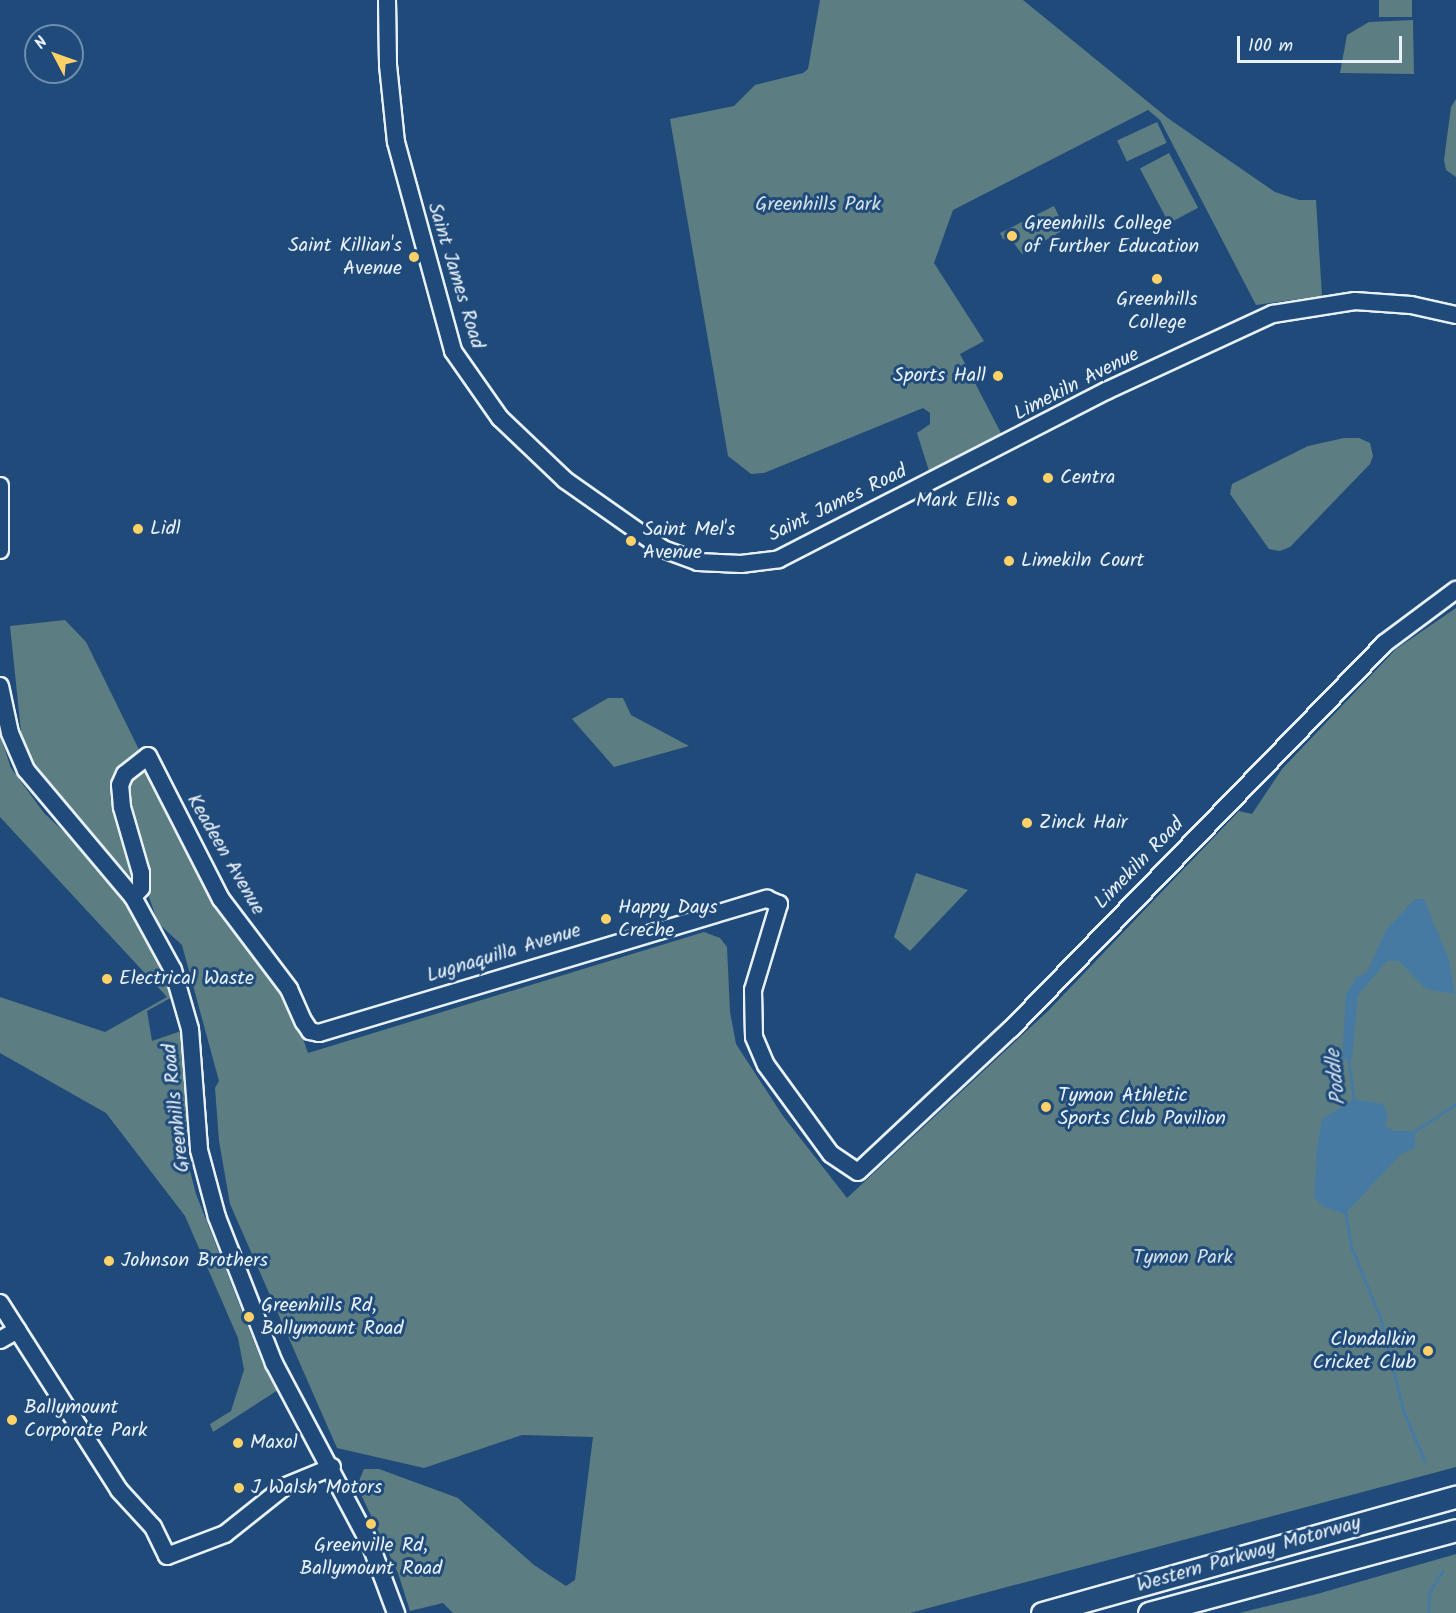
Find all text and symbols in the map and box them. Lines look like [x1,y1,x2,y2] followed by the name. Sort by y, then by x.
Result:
[24,24,84,84] north arrow
[1240,24,1405,62] scale bar
[29,31,54,55] text: N
[1248,32,1293,61] text: 100 m
[755,193,881,217] park label: Greenhills Park
[421,200,489,352] street label: Saint James Road
[1024,213,1199,260] place label: Greenhills College of Further Education
[1005,229,1019,243] marker: Greenhills College of Further Education
[288,234,402,281] place label: Saint Killian's Avenue
[407,250,421,264] marker: Saint Killian's Avenue
[1150,272,1164,286] marker: Greenhills College
[1116,288,1198,335] place label: Greenhills College
[1010,343,1144,427] street label: Limekiln Avenue
[893,364,986,388] place label: Sports Hall
[991,369,1005,383] marker: Sports Hall
[765,460,911,548] street label: Saint James Road
[1060,466,1115,490] place label: Centra
[1041,471,1055,485] marker: Centra
[916,489,1000,513] place label: Mark Ellis
[1005,494,1019,508] marker: Mark Ellis
[150,517,181,541] place label: Lidl
[643,518,735,565] place label: Saint Mel's Avenue
[131,522,145,536] marker: Lidl
[624,534,638,548] marker: Saint Mel's Avenue
[1021,549,1144,573] place label: Limekiln Court
[1002,554,1016,568] marker: Limekiln Court
[181,790,269,920] street label: Keadeen Avenue
[1039,811,1127,835] place label: Zinck Hair
[1090,813,1190,915] street label: Limekiln Road
[1020,816,1034,830] marker: Zinck Hair
[618,896,717,943] place label: Happy Days Creche
[599,912,613,926] marker: Happy Days Creche
[424,919,584,989] street label: Lugnaquilla Avenue
[119,967,254,991] place label: Electrical Waste
[100,972,114,986] marker: Electrical Waste
[158,1042,196,1174] street label: Greenhills Road
[1322,1048,1352,1106] water label: Poddle
[1058,1084,1226,1131] place label: Tymon Athletic Sports Club Pavilion
[1039,1100,1053,1114] marker: Tymon Athletic Sports Club Pavilion
[1133,1246,1233,1270] park label: Tymon Park
[121,1249,268,1273] place label: Johnson Brothers
[102,1254,116,1268] marker: Johnson Brothers
[261,1294,403,1341] place label: Greenhills Rd, Ballymount Road
[242,1310,256,1324] marker: Greenhills Rd, Ballymount Road
[1313,1328,1416,1375] place label: Clondalkin Cricket Club
[1421,1344,1435,1358] marker: Clondalkin Cricket Club
[24,1396,147,1443] place label: Ballymount Corporate Park
[5,1413,19,1427] marker: Ballymount Corporate Park
[250,1431,298,1455] place label: Maxol
[231,1436,245,1450] marker: Maxol
[251,1476,382,1500] place label: J Walsh Motors
[232,1481,246,1495] marker: J Walsh Motors
[1134,1511,1364,1599] street label: Western Parkway Motorway
[364,1517,378,1531] marker: Greenville Rd, Ballymount Road
[300,1534,442,1581] place label: Greenville Rd, Ballymount Road

